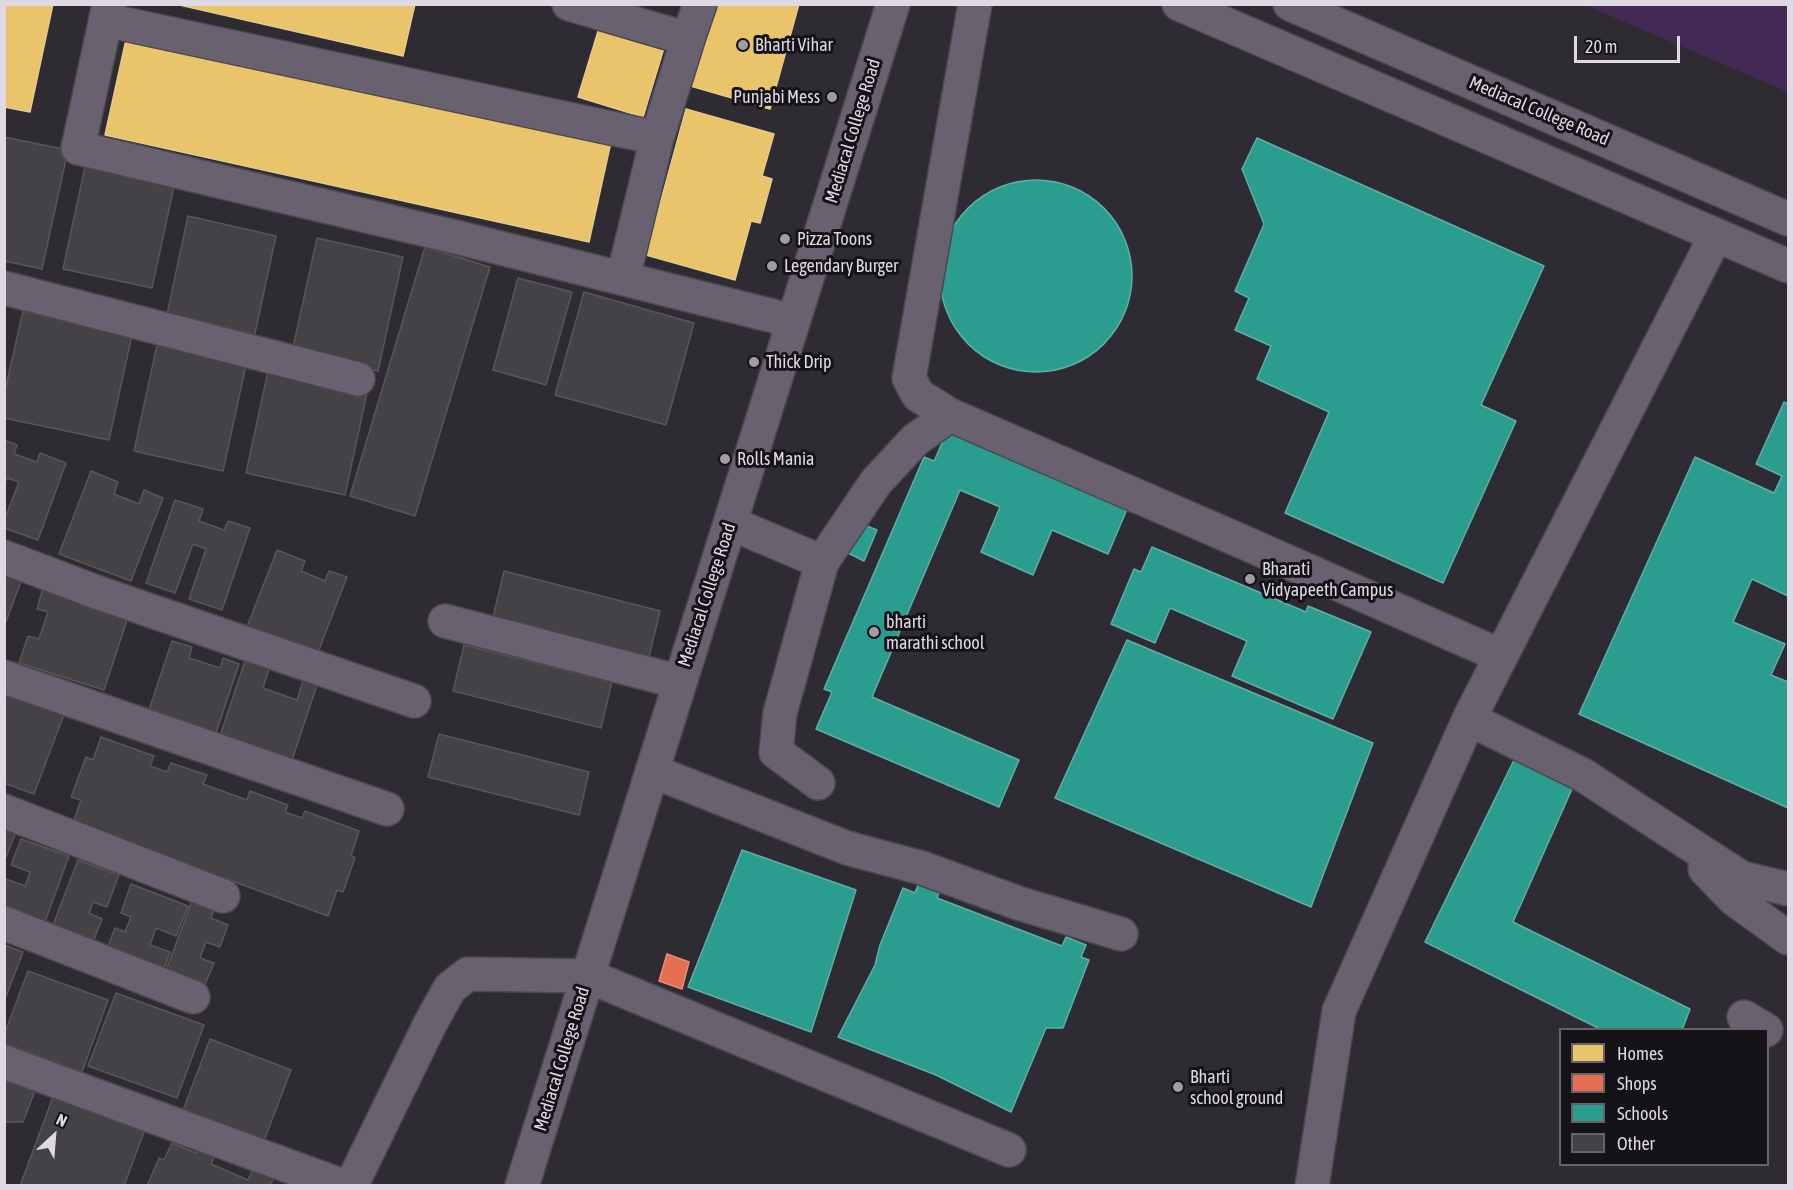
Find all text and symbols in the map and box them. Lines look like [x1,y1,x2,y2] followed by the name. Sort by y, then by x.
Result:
[1577,24,1684,62] scale bar
[755,34,833,56] place label: Bharti Vihar
[1585,36,1617,57] text: 20 m
[736,38,750,52] marker: Bharti Vihar
[821,56,885,206] street label: Mediacal College Road
[1466,72,1612,150] street label: Mediacal College Road
[733,86,820,108] place label: Punjabi Mess
[825,90,839,104] marker: Punjabi Mess
[797,228,872,250] place label: Pizza Toons
[778,232,792,246] marker: Pizza Toons
[784,255,898,277] place label: Legendary Burger
[765,259,779,273] marker: Legendary Burger
[766,351,832,373] place label: Thick Drip
[747,355,761,369] marker: Thick Drip
[737,448,814,470] place label: Rolls Mania
[718,452,732,466] marker: Rolls Mania
[674,520,740,670] street label: Mediacal College Road
[1262,558,1393,600] place label: Bharati Vidyapeeth Campus
[1243,572,1257,586] marker: Bharati Vidyapeeth Campus
[886,611,985,654] place label: bharti marathi school
[867,625,881,639] marker: bharti marathi school
[530,984,594,1134] street label: Mediacal College Road
[1559,1028,1769,1166] legend
[1617,1043,1663,1064] text: Homes
[1190,1066,1283,1108] place label: Bharti school ground
[1617,1073,1657,1094] text: Shops
[1171,1080,1185,1094] marker: Bharti school ground
[1617,1103,1668,1124] text: Schools
[24,1106,84,1166] north arrow
[54,1110,70,1130] text: N
[1617,1133,1655,1154] text: Other

